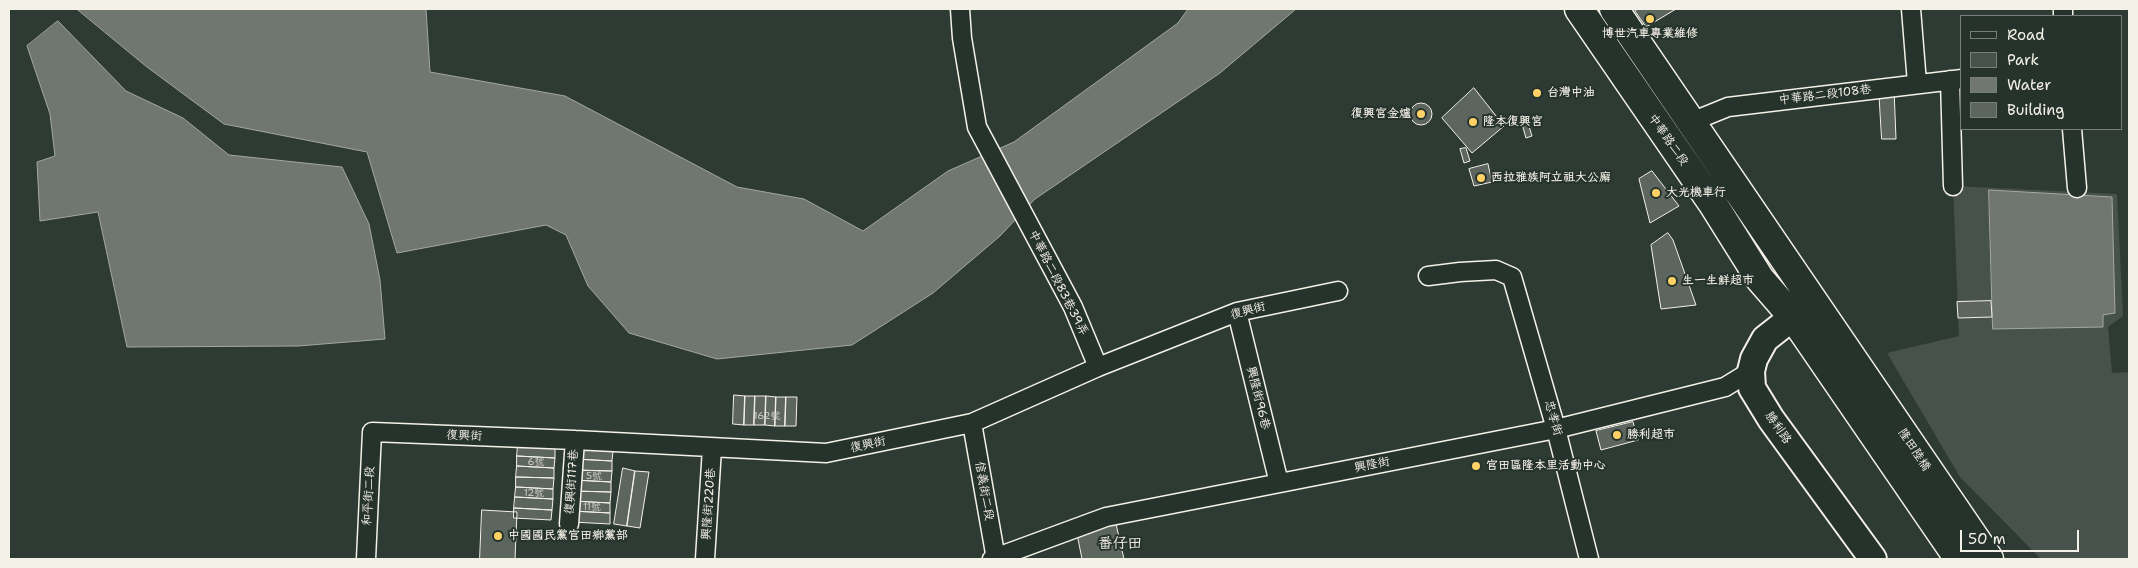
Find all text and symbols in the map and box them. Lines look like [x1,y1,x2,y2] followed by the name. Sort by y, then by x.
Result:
[1644,13,1656,25] marker: 博世汽車專業維修
[1960,15,2123,130] legend
[2007,25,2045,45] text: Road
[1602,27,1698,41] place label: 博世汽車專業維修
[2007,50,2039,70] text: Park
[2007,75,2051,95] text: Water
[1778,82,1872,108] street label: 中華路二段108巷
[1547,86,1595,100] place label: 台灣中油
[1531,87,1543,99] marker: 台灣中油
[2007,100,2064,120] text: Building
[1351,107,1411,121] place label: 復興宮金爐
[1415,108,1427,120] marker: 復興宮金爐
[1645,111,1691,169] street label: 中華路二段
[1483,115,1543,129] place label: 隆本復興宮
[1467,116,1479,128] marker: 隆本復興宮
[1491,171,1611,185] place label: 西拉雅族阿立祖大公廨
[1475,172,1487,184] marker: 西拉雅族阿立祖大公廨
[1666,186,1726,200] place label: 大光機車行
[1650,187,1662,199] marker: 大光機車行
[1025,228,1091,338] street label: 中華路二段83巷39弄
[1682,274,1754,288] place label: 生一生鮮超市
[1666,275,1678,287] marker: 生一生鮮超市
[1229,299,1267,323] street label: 復興街
[1243,365,1273,431] street label: 興隆街96巷
[1541,399,1565,437] street label: 忠孝街
[1762,409,1794,447] street label: 勝利路
[753,410,781,422] house number: 162號
[1895,426,1933,474] street label: 隆田陸橋
[446,428,482,444] street label: 復興街
[1627,428,1675,442] place label: 勝利超市
[1611,429,1623,441] marker: 勝利超市
[849,434,887,456] street label: 復興街
[563,449,581,515] street label: 復興街117巷
[1353,454,1391,476] street label: 興隆街
[528,456,544,468] house number: 6號
[1486,459,1606,473] place label: 官田區隆本里活動中心
[972,460,996,522] street label: 信義街二段
[1470,460,1482,472] marker: 官田區隆本里活動中心
[360,466,378,526] street label: 和平街二段
[699,467,719,541] street label: 興隆街220巷
[586,470,602,482] house number: 5號
[524,487,544,499] house number: 12號
[583,501,601,513] house number: 11號
[1963,520,2082,552] scale bar
[508,529,628,543] place label: 中國國民黨官田鄉黨部
[1968,529,2006,549] text: 50 m
[492,530,504,542] marker: 中國國民黨官田鄉黨部
[1098,535,1142,553] district label: 番仔田

